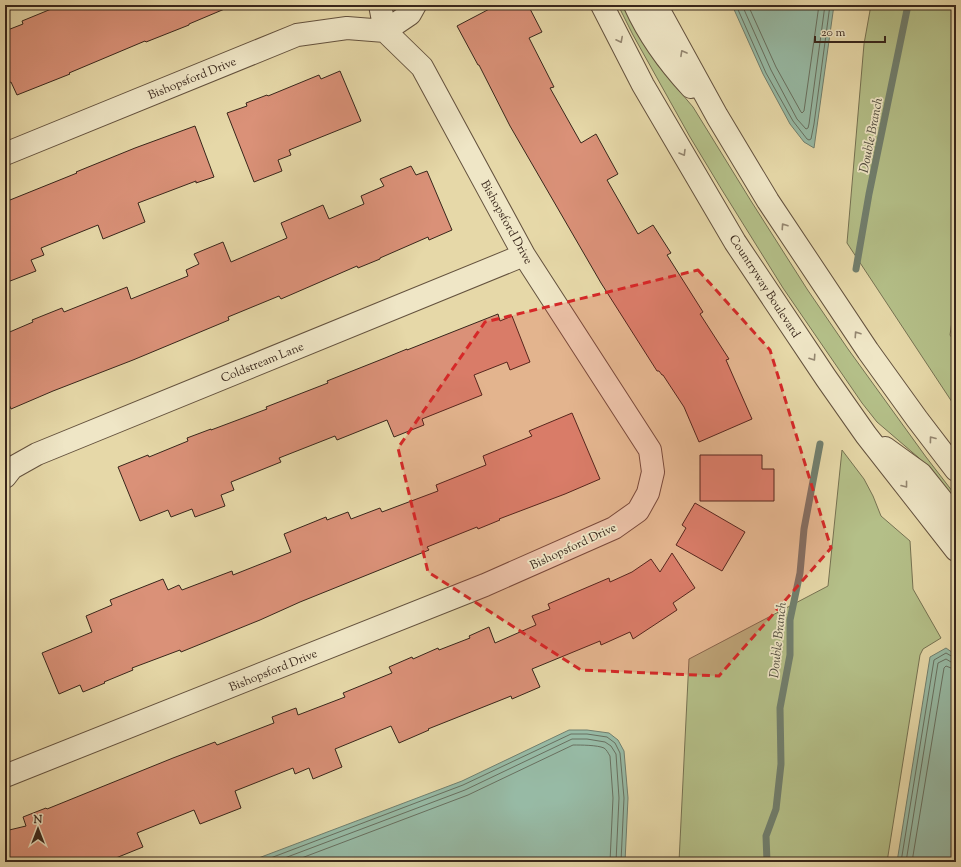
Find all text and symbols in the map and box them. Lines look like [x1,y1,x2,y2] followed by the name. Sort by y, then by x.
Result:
[815,18,885,44] scale bar
[821,24,846,42] text: 20 m
[615,36,623,43] one-way arrow
[680,50,687,58] one-way arrow
[146,53,240,105] street label: Bishopsford Drive
[856,95,888,175] water label: Double Branch
[678,149,685,156] one-way arrow
[476,177,537,268] street label: Bishopsford Drive
[782,223,789,230] one-way arrow
[724,231,804,342] street label: Countryway Boulevard
[854,331,861,338] one-way arrow
[218,338,307,388] street label: Coldstream Lane
[808,353,815,360] one-way arrow
[930,437,937,444] one-way arrow
[901,481,908,488] one-way arrow
[527,519,620,575] street label: Bishopsford Drive
[766,601,792,679] water label: Double Branch
[227,645,321,697] street label: Bishopsford Drive
[18,809,58,849] north arrow
[33,812,43,828] text: N

